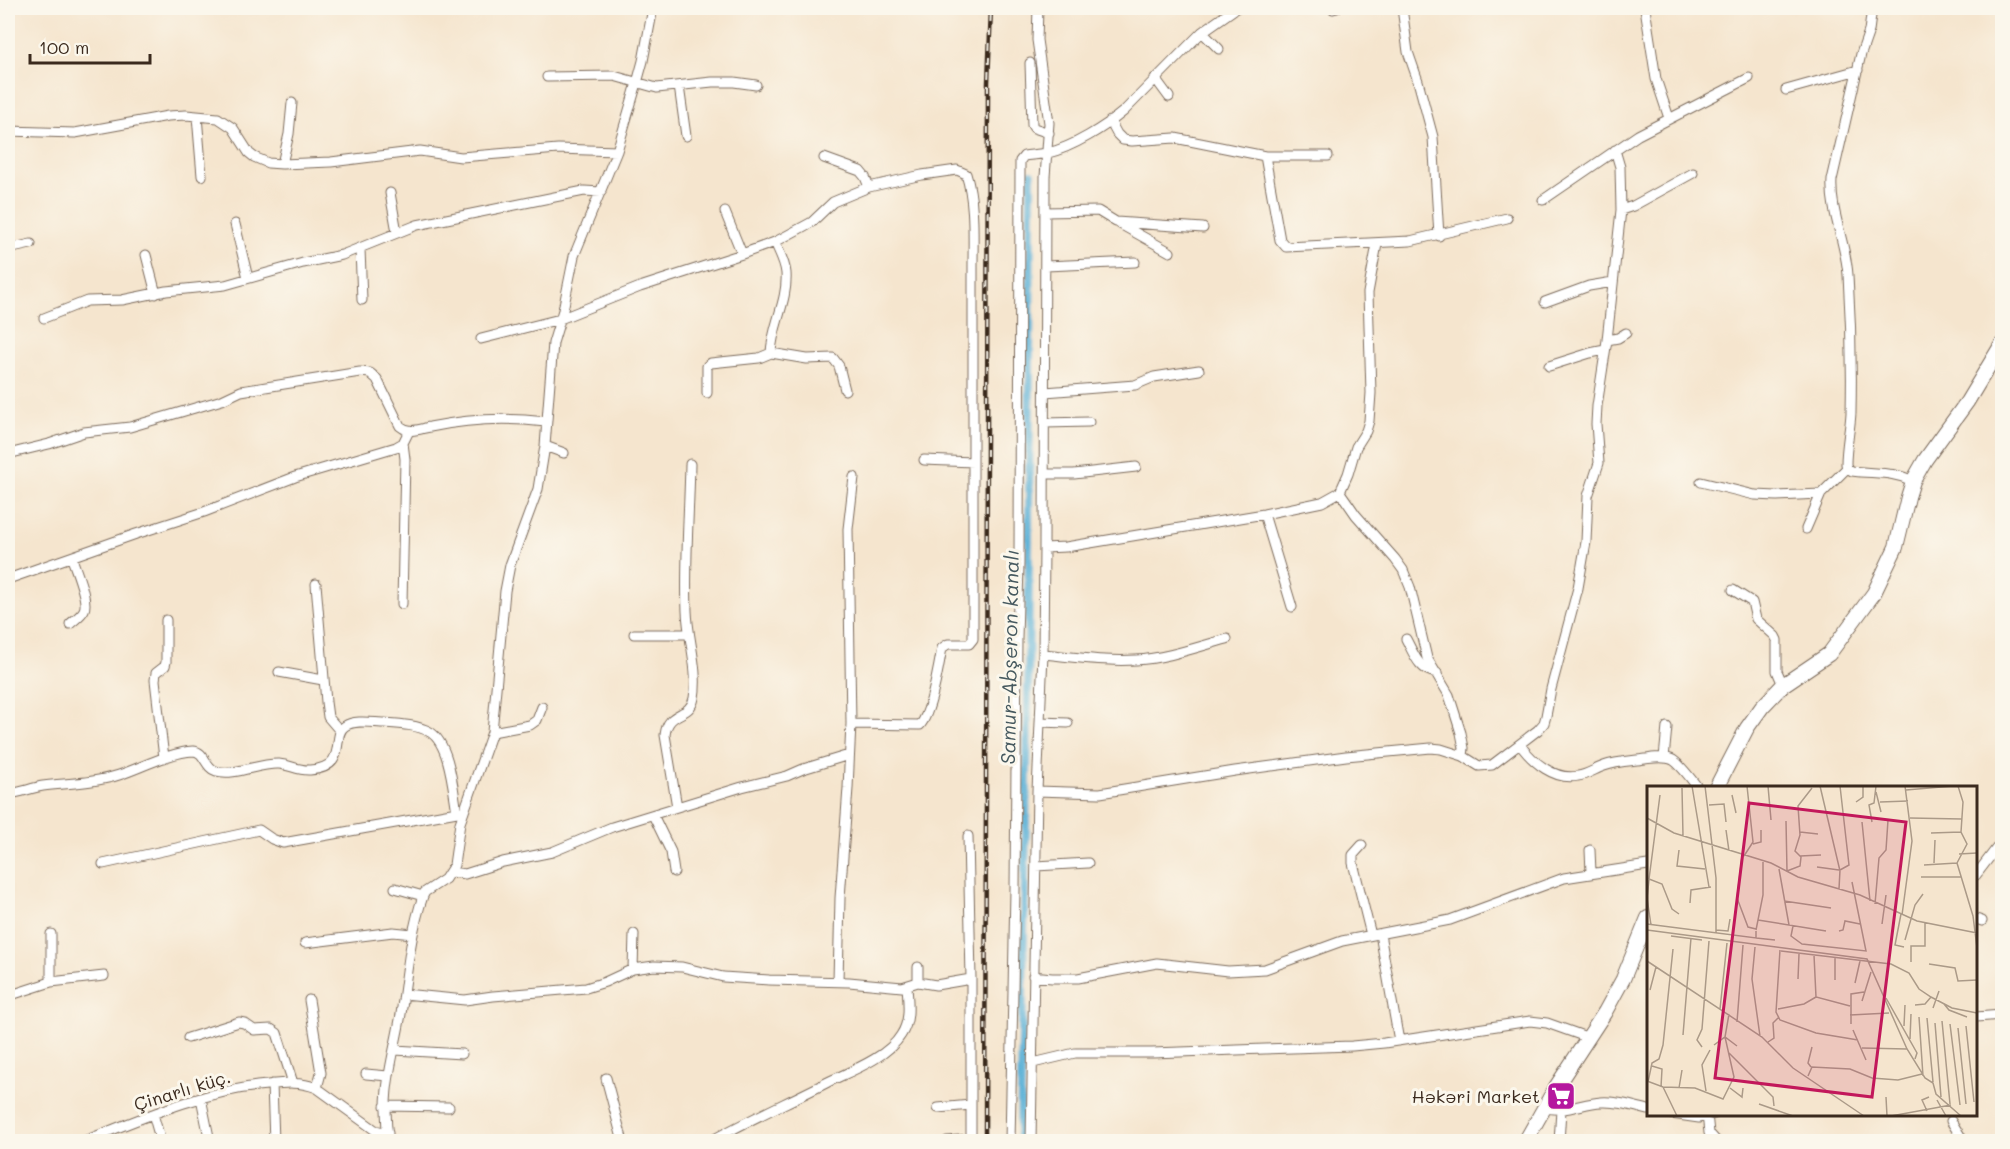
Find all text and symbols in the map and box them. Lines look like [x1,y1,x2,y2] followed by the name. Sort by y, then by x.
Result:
[30,27,150,65] scale bar
[39,35,89,59] text: 100 m
[994,549,1024,765] water label: Samur-Abşeron kanalı
[1647,786,1977,1116] inset map
[131,1064,233,1116] street label: Çinarlı küç.
[1545,1080,1577,1112] supermarket icon: Həkəri Market
[1412,1084,1540,1108] place label: Həkəri Market

